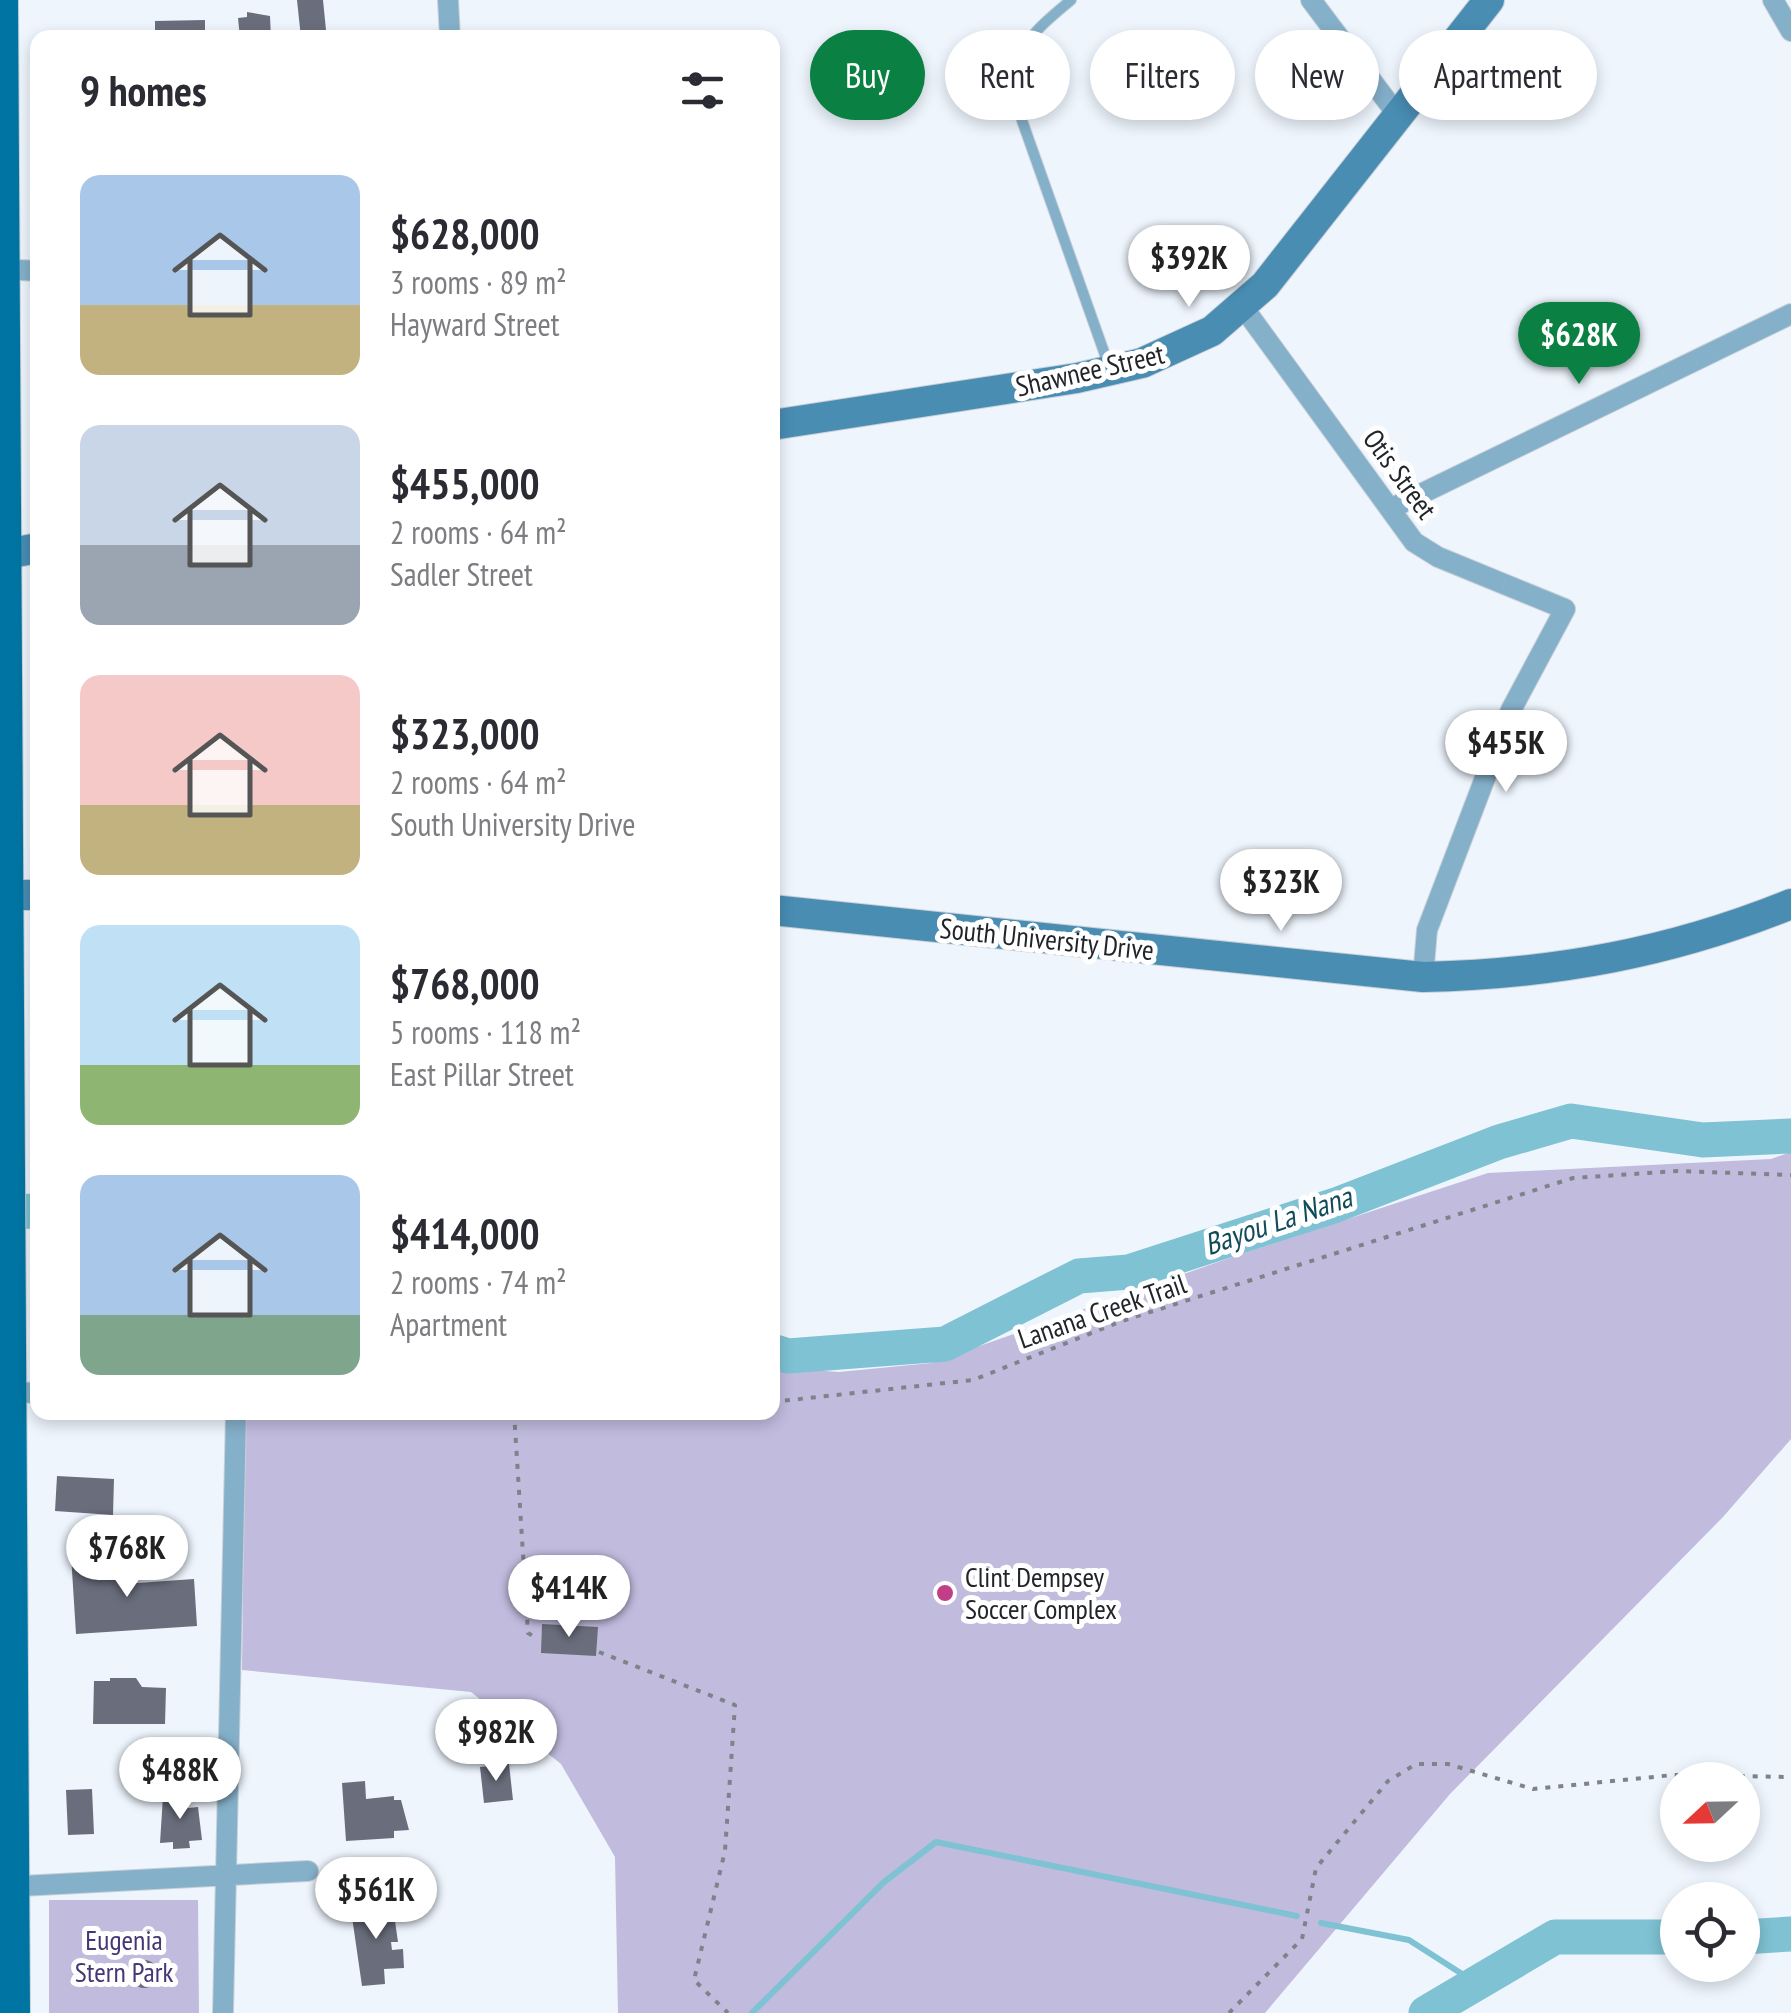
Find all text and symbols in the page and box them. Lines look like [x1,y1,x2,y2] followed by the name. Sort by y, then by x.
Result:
[810,30,925,120] chip: Buy
[945,30,1070,120] chip: Rent
[1090,30,1235,120] chip: Filters
[1255,30,1379,120] chip: New
[1399,30,1597,120] chip: Apartment
[80,63,207,118] text: 9 homes
[675,63,730,118] icon: filters
[390,206,540,261] text: $628,000
[160,215,280,335] icon: home
[1119,225,1259,310] pin: $392K
[1150,236,1228,278] text: $392K
[390,261,567,303] text: 3 rooms · 89 m²
[1509,302,1649,387] pin: $628K
[390,303,560,345] text: Hayward Street
[1540,313,1618,355] text: $628K
[1012,334,1168,405] street label: Shawnee Street
[1355,421,1446,526] street label: Otis Street
[390,456,540,511] text: $455,000
[160,465,280,585] icon: home
[390,511,567,553] text: 2 rooms · 64 m²
[390,553,533,595] text: Sadler Street
[390,706,540,761] text: $323,000
[1436,710,1576,795] pin: $455K
[160,715,280,835] icon: home
[1467,721,1545,763] text: $455K
[390,761,567,803] text: 2 rooms · 64 m²
[390,803,636,845] text: South University Drive
[1211,849,1351,934] pin: $323K
[1242,860,1320,902] text: $323K
[938,909,1156,968] street label: South University Drive
[390,956,540,1011] text: $768,000
[160,965,280,1085] icon: home
[390,1011,581,1053] text: 5 rooms · 118 m²
[390,1053,574,1095] text: East Pillar Street
[1199,1176,1358,1263] water label: Bayou La Nana
[390,1206,540,1261] text: $414,000
[160,1215,280,1335] icon: home
[390,1261,567,1303] text: 2 rooms · 74 m²
[1013,1264,1191,1357] street label: Lanana Creek Trail
[390,1303,507,1345] text: Apartment
[57,1515,197,1600] pin: $768K
[88,1526,166,1568] text: $768K
[499,1555,639,1640] pin: $414K
[965,1558,1117,1627] place label: Clint Dempsey Soccer Complex
[530,1566,608,1608] text: $414K
[934,1582,956,1604] marker: Clint Dempsey Soccer Complex
[426,1699,566,1784] pin: $982K
[457,1710,535,1752] text: $982K
[110,1737,250,1822] pin: $488K
[141,1748,219,1790] text: $488K
[1660,1762,1760,1862] north arrow
[1660,1762,1760,1982] map controls
[306,1857,446,1942] pin: $561K
[337,1868,415,1910] text: $561K
[1660,1882,1760,1982] button: locate
[75,1921,173,1990] park label: Eugenia Stern Park

